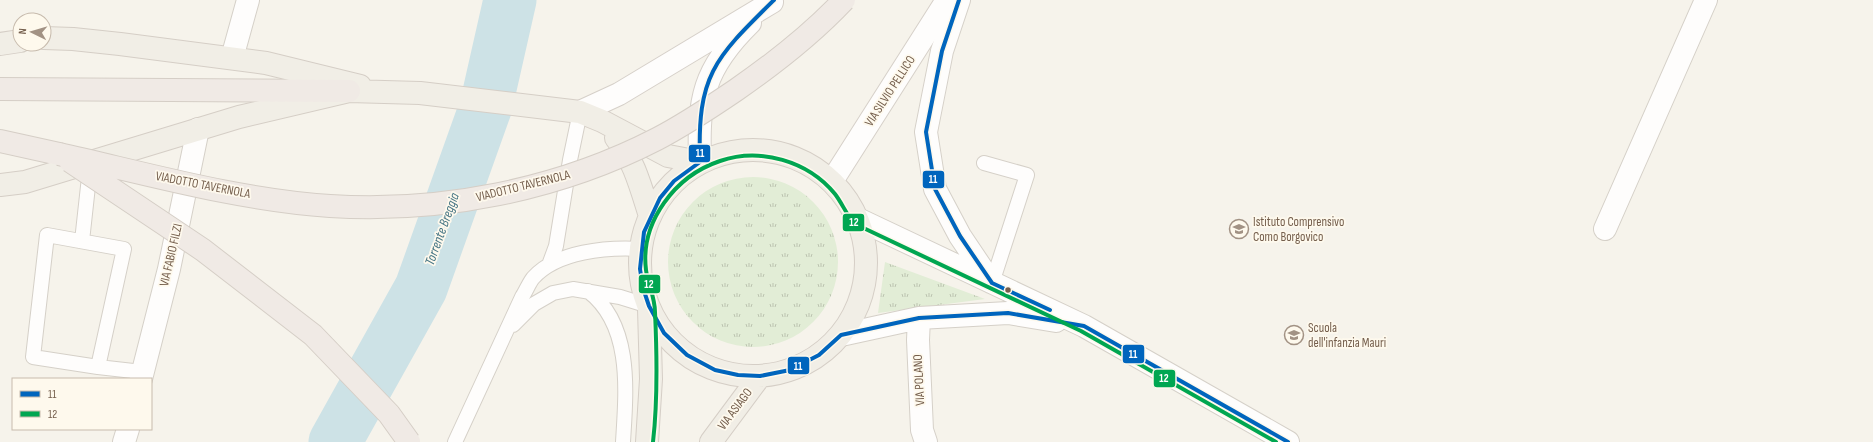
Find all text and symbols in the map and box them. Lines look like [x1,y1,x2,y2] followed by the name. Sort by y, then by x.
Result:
[12,12,52,52] north arrow
[16,28,29,35] text: N
[861,53,919,129] street label: VIA SILVIO PELLICO
[688,144,711,163] line badge: 11
[696,147,705,160] text: 11
[474,167,572,205] street label: VIADOTTO TAVERNOLA
[154,168,252,202] street label: VIADOTTO TAVERNOLA
[922,170,945,189] line badge: 11
[929,173,938,186] text: 11
[421,190,463,268] water label: Torrente Breggia
[842,213,865,232] line badge: 12
[1253,214,1344,245] place label: Istituto Comprensivo Como Borgovico
[849,216,859,229] text: 12
[1228,218,1250,240] school or university icon: Istituto Comprensivo Como Borgovico
[156,222,186,288] street label: VIA FABIO FILZI
[638,274,661,294] line badge: 12
[644,278,654,291] text: 12
[1003,285,1013,295] unlabelled marker
[1308,320,1386,351] place label: Scuola dell'infanzia Mauri
[1283,324,1305,346] school or university icon: Scuola dell'infanzia Mauri
[1122,344,1145,364] line badge: 11
[1129,348,1138,361] text: 11
[910,354,928,406] street label: VIA POLANO
[787,356,810,375] line badge: 11
[794,360,803,373] text: 11
[1153,369,1176,388] line badge: 12
[1159,372,1169,385] text: 12
[12,378,152,430] legend
[714,385,756,433] street label: VIA ASIAGO
[48,387,57,402] text: 11
[48,407,57,422] text: 12

